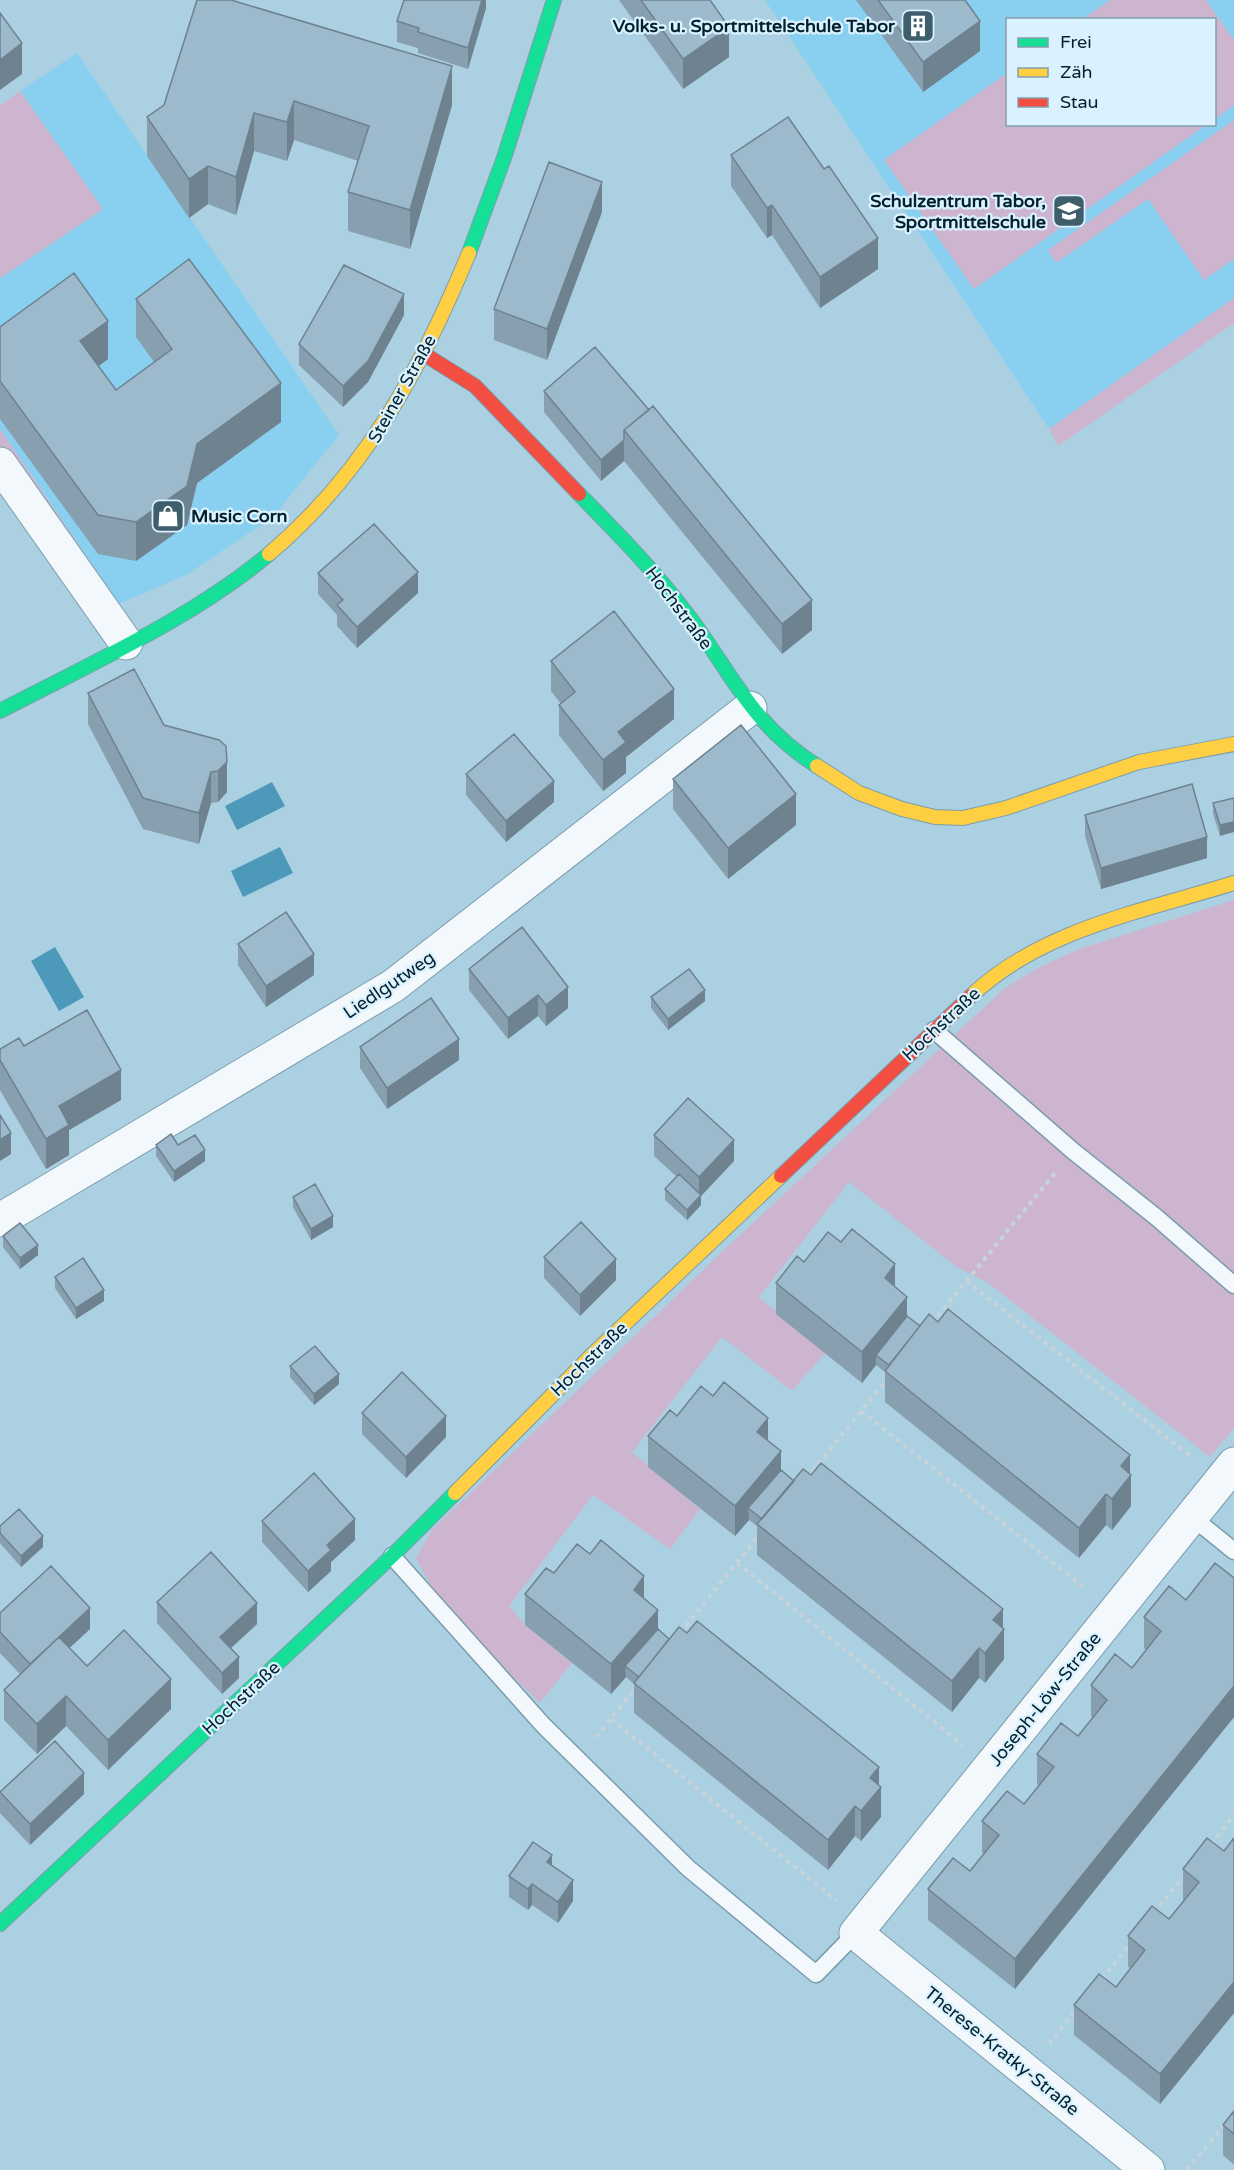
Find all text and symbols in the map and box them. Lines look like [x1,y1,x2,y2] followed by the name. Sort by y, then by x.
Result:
[900,8,936,44] building icon: Volks- u. Sportmittelschule Tabor
[613,15,896,37] place label: Volks- u. Sportmittelschule Tabor
[1006,18,1216,126] legend
[1060,31,1092,53] text: Frei
[1060,61,1093,83] text: Zäh
[1060,91,1099,113] text: Stau
[870,190,1046,233] place label: Schulzentrum Tabor, Sportmittelschule
[1051,193,1087,229] school or university icon: Schulzentrum Tabor, Sportmittelschule
[363,331,441,447] street label: Steiner Straße
[150,498,186,534] shop icon: Music Corn
[191,505,288,527] place label: Music Corn
[641,562,717,654] street label: Hochstraße
[339,946,439,1024] street label: Liedlgutweg
[898,982,984,1066] street label: Hochstraße
[546,1317,632,1401] street label: Hochstraße
[984,1628,1106,1770] street label: Joseph-Löw-Straße
[198,1656,284,1740] street label: Hochstraße
[920,1982,1084,2120] street label: Therese-Kratky-Straße

